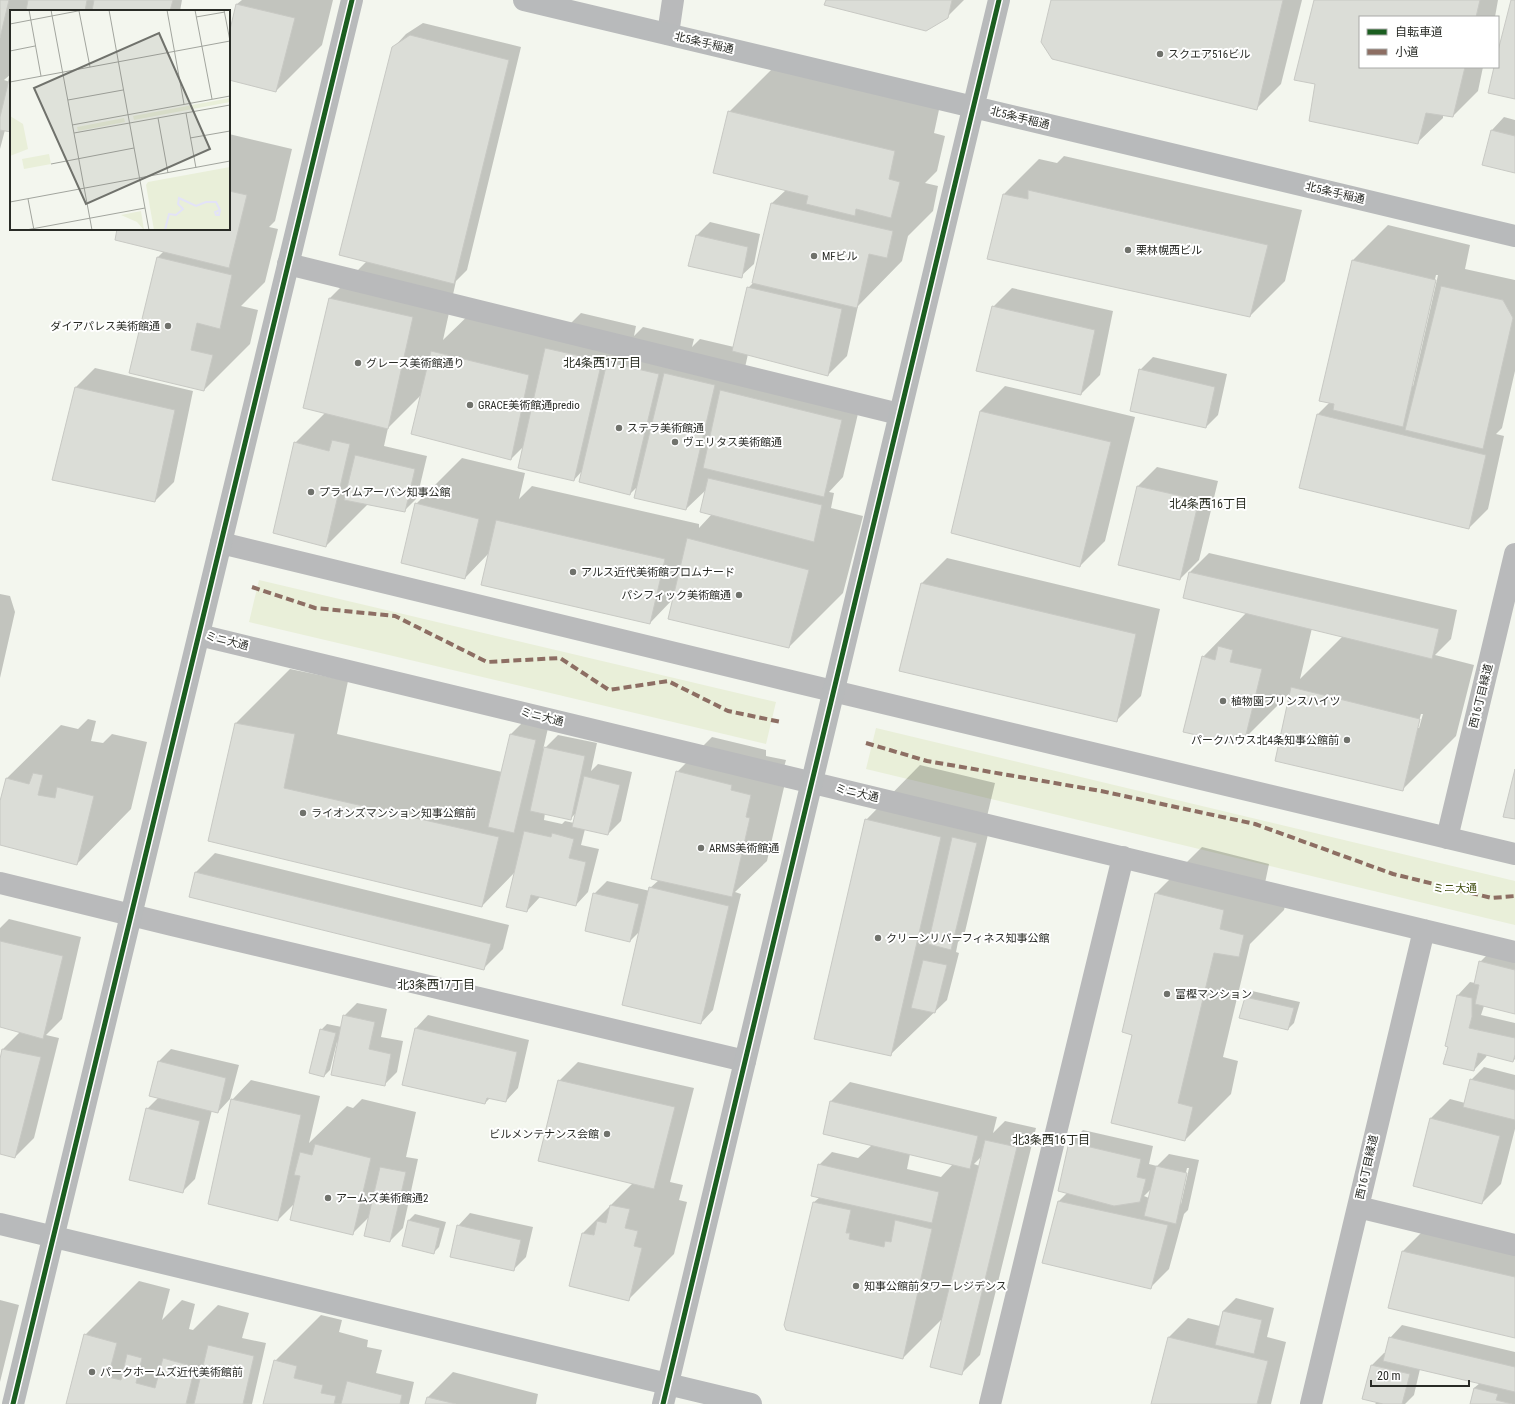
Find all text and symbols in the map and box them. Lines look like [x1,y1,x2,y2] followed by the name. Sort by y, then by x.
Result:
[10,10,230,230] inset map
[1359,16,1499,68] legend
[1395,25,1443,39] text: 自転車道
[673,30,735,56] street label: 北5条手稲通
[1395,45,1419,59] text: 小道
[1168,48,1250,61] place label: スクエア516ビル
[1155,49,1165,59] marker: スクエア516ビル
[989,104,1051,132] street label: 北5条手稲通
[1304,180,1366,206] street label: 北5条手稲通
[1136,244,1202,257] place label: 栗林幌西ビル
[1123,245,1133,255] marker: 栗林幌西ビル
[822,250,858,263] place label: MFビル
[809,251,819,261] marker: MFビル
[50,320,160,333] place label: ダイアパレス美術館通
[163,321,173,331] marker: ダイアパレス美術館通
[563,356,641,370] district label: 北4条西17丁目
[366,357,464,370] place label: グレース美術館通り
[353,358,363,368] marker: グレース美術館通り
[478,399,580,412] place label: GRACE美術館通predio
[465,400,475,410] marker: GRACE美術館通predio
[627,422,704,435] place label: ステラ美術館通
[614,423,624,433] marker: ステラ美術館通
[683,436,782,449] place label: ヴェリタス美術館通
[670,437,680,447] marker: ヴェリタス美術館通
[319,486,451,499] place label: プライムアーバン知事公館
[306,487,316,497] marker: プライムアーバン知事公館
[1169,497,1247,511] district label: 北4条西16丁目
[581,566,735,579] place label: アルス近代美術館プロムナード
[568,567,578,577] marker: アルス近代美術館プロムナード
[621,589,731,602] place label: パシフィック美術館通
[734,590,744,600] marker: パシフィック美術館通
[204,629,250,653] street label: ミニ大通
[1467,662,1495,730] street label: 西16丁目緑道
[1231,695,1341,708] place label: 植物園プリンスハイツ
[1218,696,1228,706] marker: 植物園プリンスハイツ
[519,705,565,729] street label: ミニ大通
[1191,734,1339,747] place label: パークハウス北4条知事公館前
[1342,735,1352,745] marker: パークハウス北4条知事公館前
[834,782,880,804] street label: ミニ大通
[311,807,476,820] place label: ライオンズマンション知事公館前
[298,808,308,818] marker: ライオンズマンション知事公館前
[709,842,779,855] place label: ARMS美術館通
[696,843,706,853] marker: ARMS美術館通
[1433,882,1477,895] park label: ミニ大通
[886,932,1050,945] place label: クリーンリバーフィネス知事公館
[873,933,883,943] marker: クリーンリバーフィネス知事公館
[397,978,475,992] district label: 北3条西17丁目
[1175,988,1252,1001] place label: 富樫マンション
[1162,989,1172,999] marker: 富樫マンション
[489,1128,599,1141] place label: ビルメンテナンス会館
[602,1129,612,1139] marker: ビルメンテナンス会館
[1012,1133,1090,1147] district label: 北3条西16丁目
[1353,1133,1381,1201] street label: 西16丁目緑道
[336,1192,428,1205] place label: アームズ美術館通2
[323,1193,333,1203] marker: アームズ美術館通2
[864,1280,1007,1293] place label: 知事公館前タワーレジデンス
[851,1281,861,1291] marker: 知事公館前タワーレジデンス
[1371,1362,1469,1388] scale bar
[100,1366,243,1379] place label: パークホームズ近代美術館前
[87,1367,97,1377] marker: パークホームズ近代美術館前
[1377,1369,1401,1383] text: 20 m

